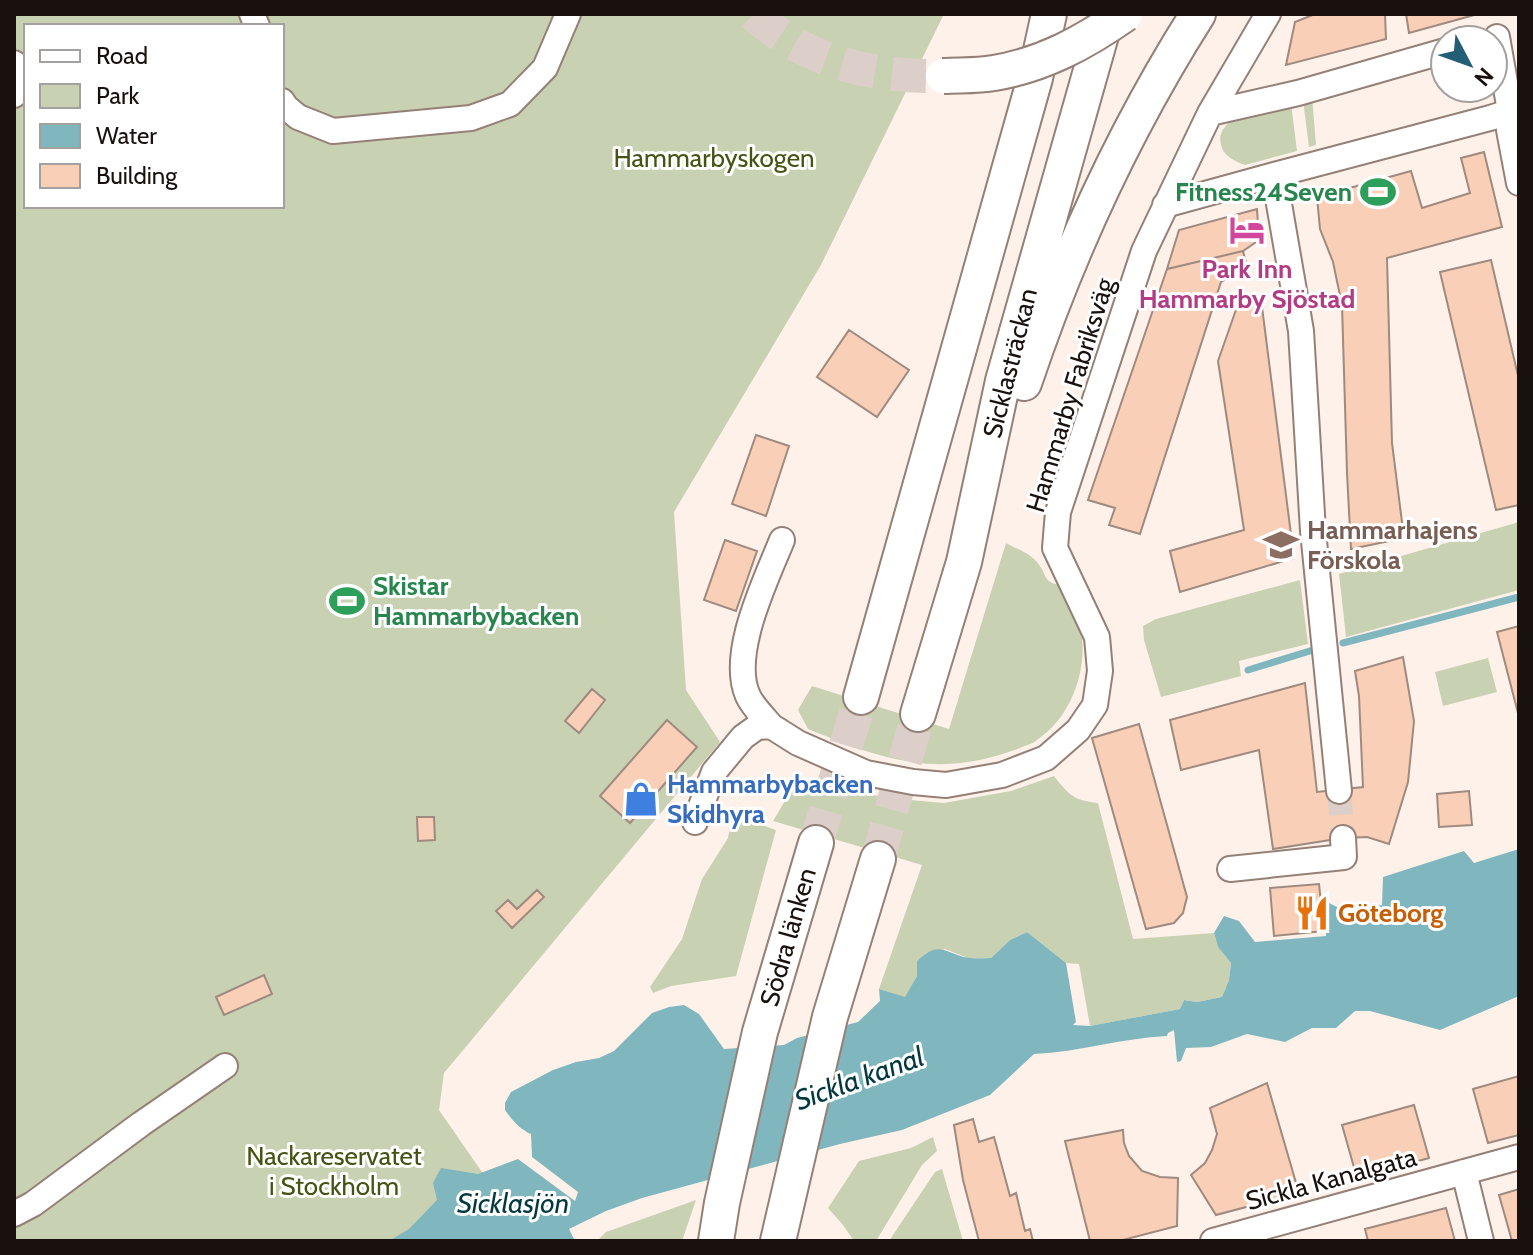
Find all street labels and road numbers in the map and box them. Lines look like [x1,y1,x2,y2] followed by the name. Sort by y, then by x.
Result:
[1019,273,1121,516] street label: Hammarby Fabriksväg
[976,285,1044,441] street label: Sicklasträckan
[753,864,823,1010] street label: Södra länken
[1242,1141,1420,1217] street label: Sickla Kanalgata

